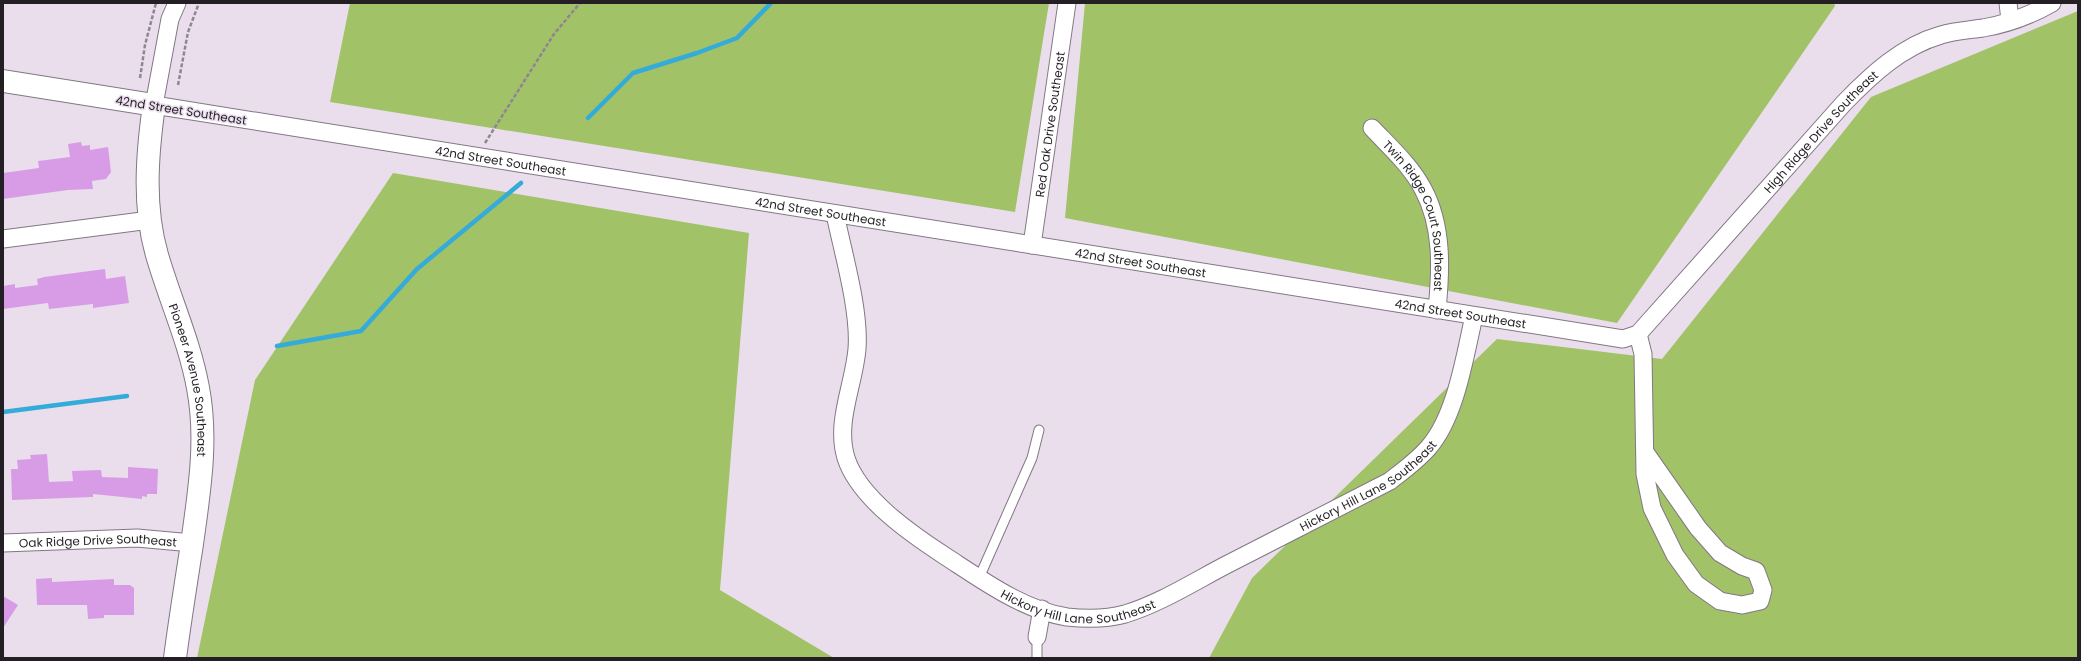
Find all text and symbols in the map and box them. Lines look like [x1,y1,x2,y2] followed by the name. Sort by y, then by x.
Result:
[1031,50,1068,198] street label: Red Oak Drive Southeast
[1759,66,1881,196] street label: High Ridge Drive Southeast
[114,91,248,129] street label: 42nd Street Southeast
[1379,136,1448,292] street label: Twin Ridge Court Southeast
[434,141,568,179] street label: 42nd Street Southeast
[754,192,887,230] street label: 42nd Street Southeast
[1074,243,1207,281] street label: 42nd Street Southeast
[1394,294,1527,332] street label: 42nd Street Southeast
[165,301,211,457] street label: Pioneer Avenue Southeast
[1296,436,1440,535] street label: Hickory Hill Lane Southeast
[19,529,178,551] street label: Oak Ridge Drive Southeast
[998,585,1158,627] street label: Hickory Hill Lane Southeast

